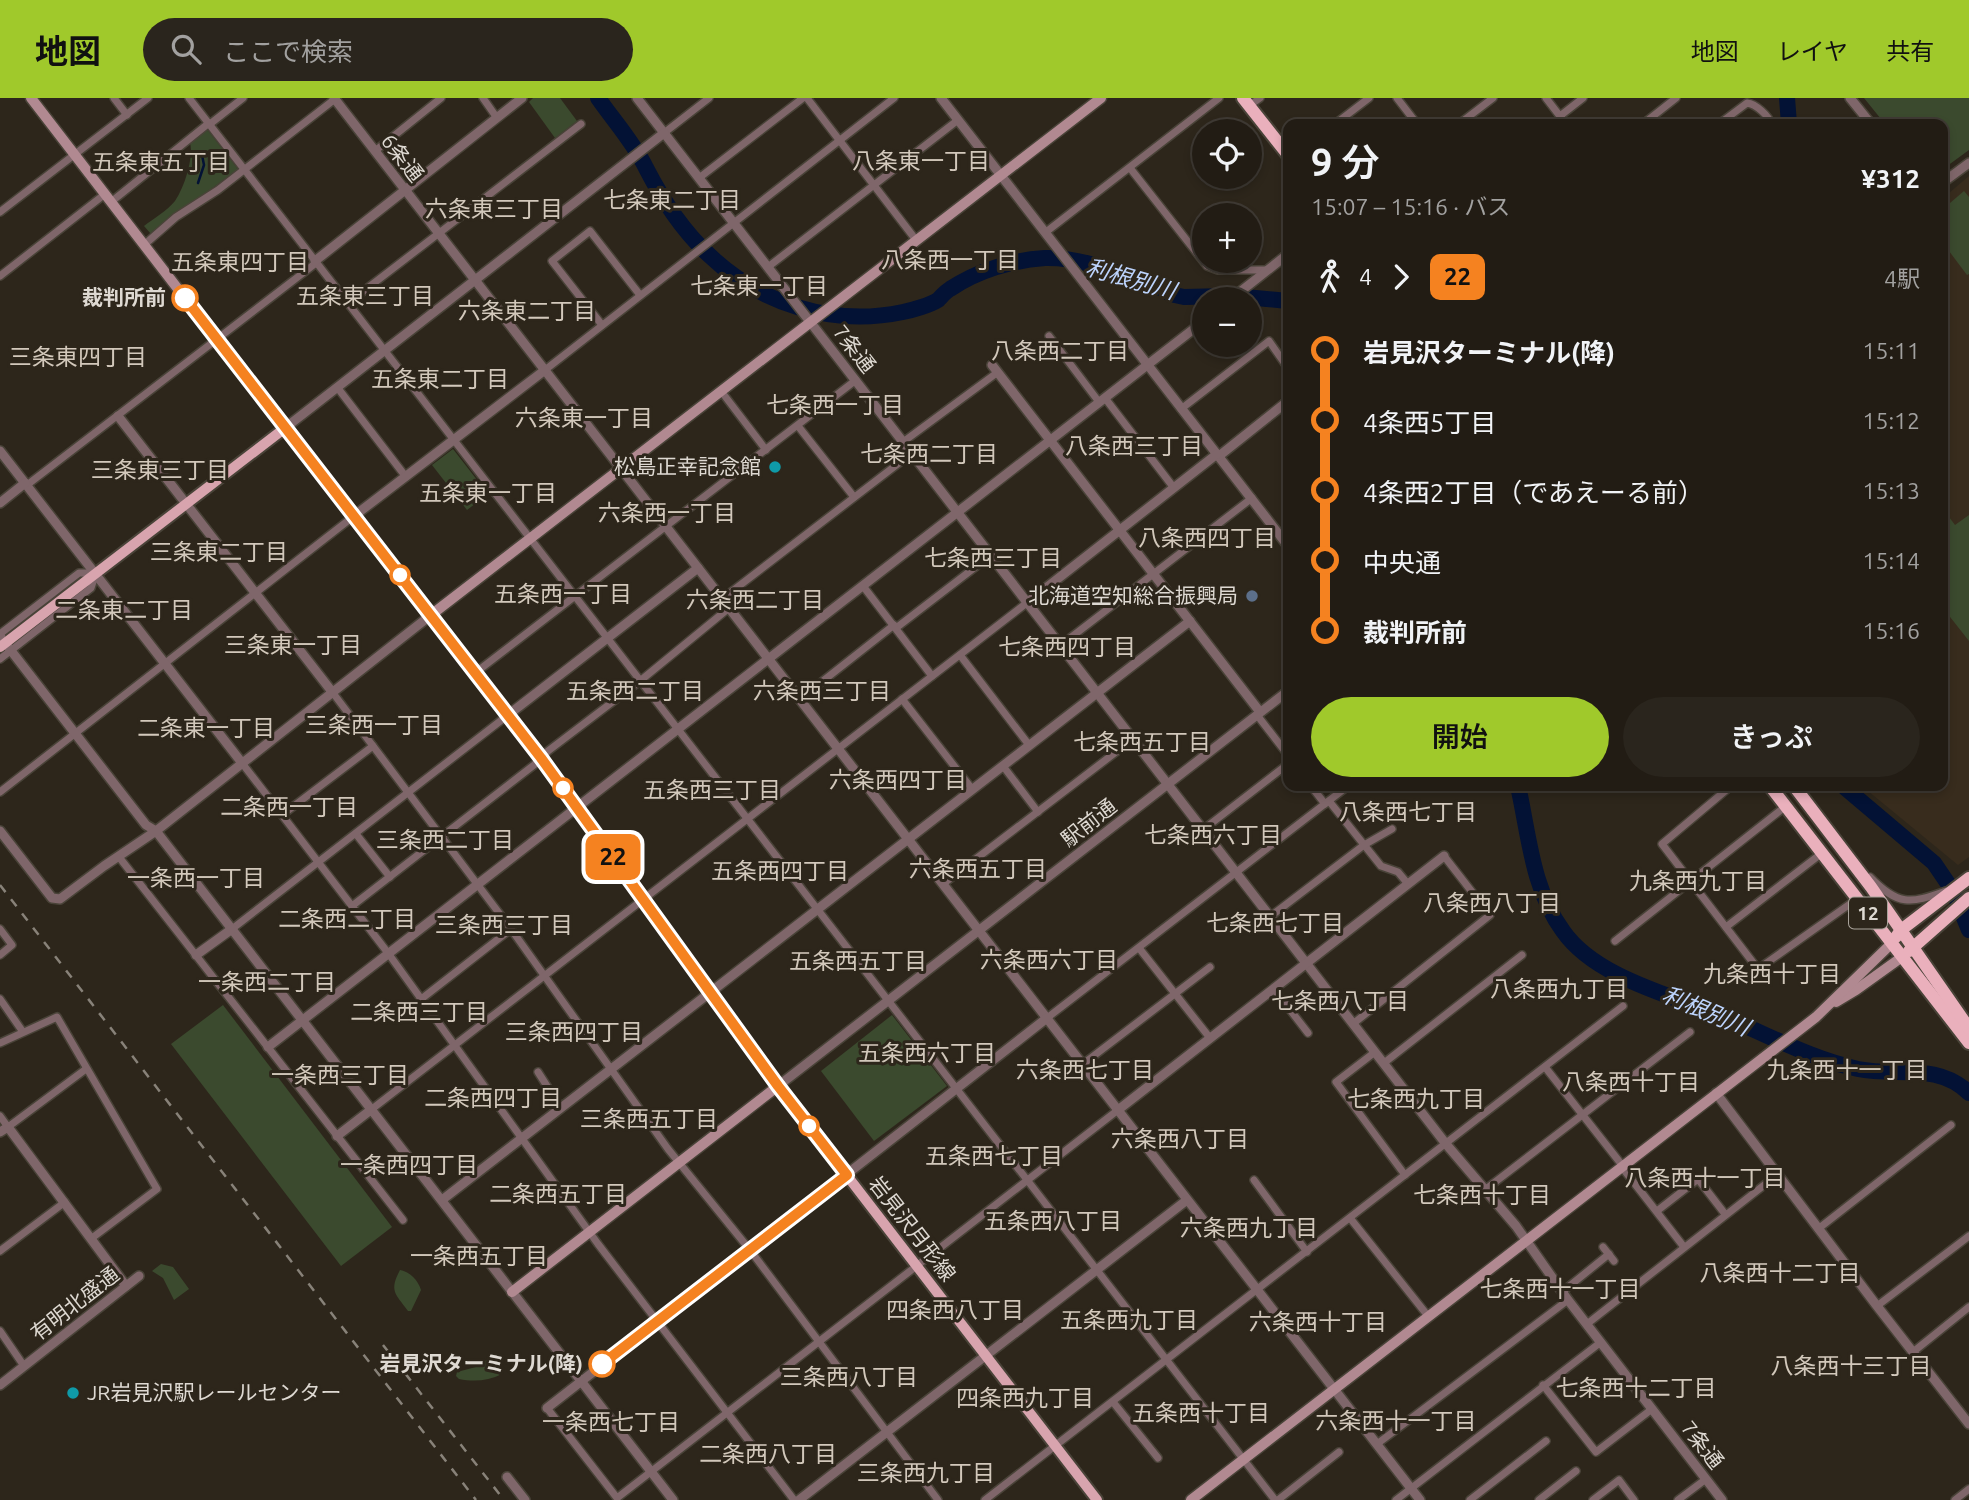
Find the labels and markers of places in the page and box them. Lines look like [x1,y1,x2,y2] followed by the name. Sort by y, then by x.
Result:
[82,285,166,309] place label: 裁判所前
[172,285,198,311] marker: 裁判所前
[614,454,761,478] place label: 松島正幸記念館
[767,459,783,475] marker: 松島正幸記念館
[390,565,410,585] unlabelled marker
[1028,583,1238,607] place label: 北海道空知総合振興局
[1244,588,1260,604] marker: 北海道空知総合振興局
[553,778,573,798] unlabelled marker
[799,1116,819,1136] unlabelled marker
[379,1351,583,1375] place label: 岩見沢ターミナル(降)
[589,1351,615,1377] marker: 岩見沢ターミナル(降)
[87,1380,341,1404] place label: JR岩見沢駅レールセンター
[65,1385,81,1401] marker: JR岩見沢駅レールセンター

